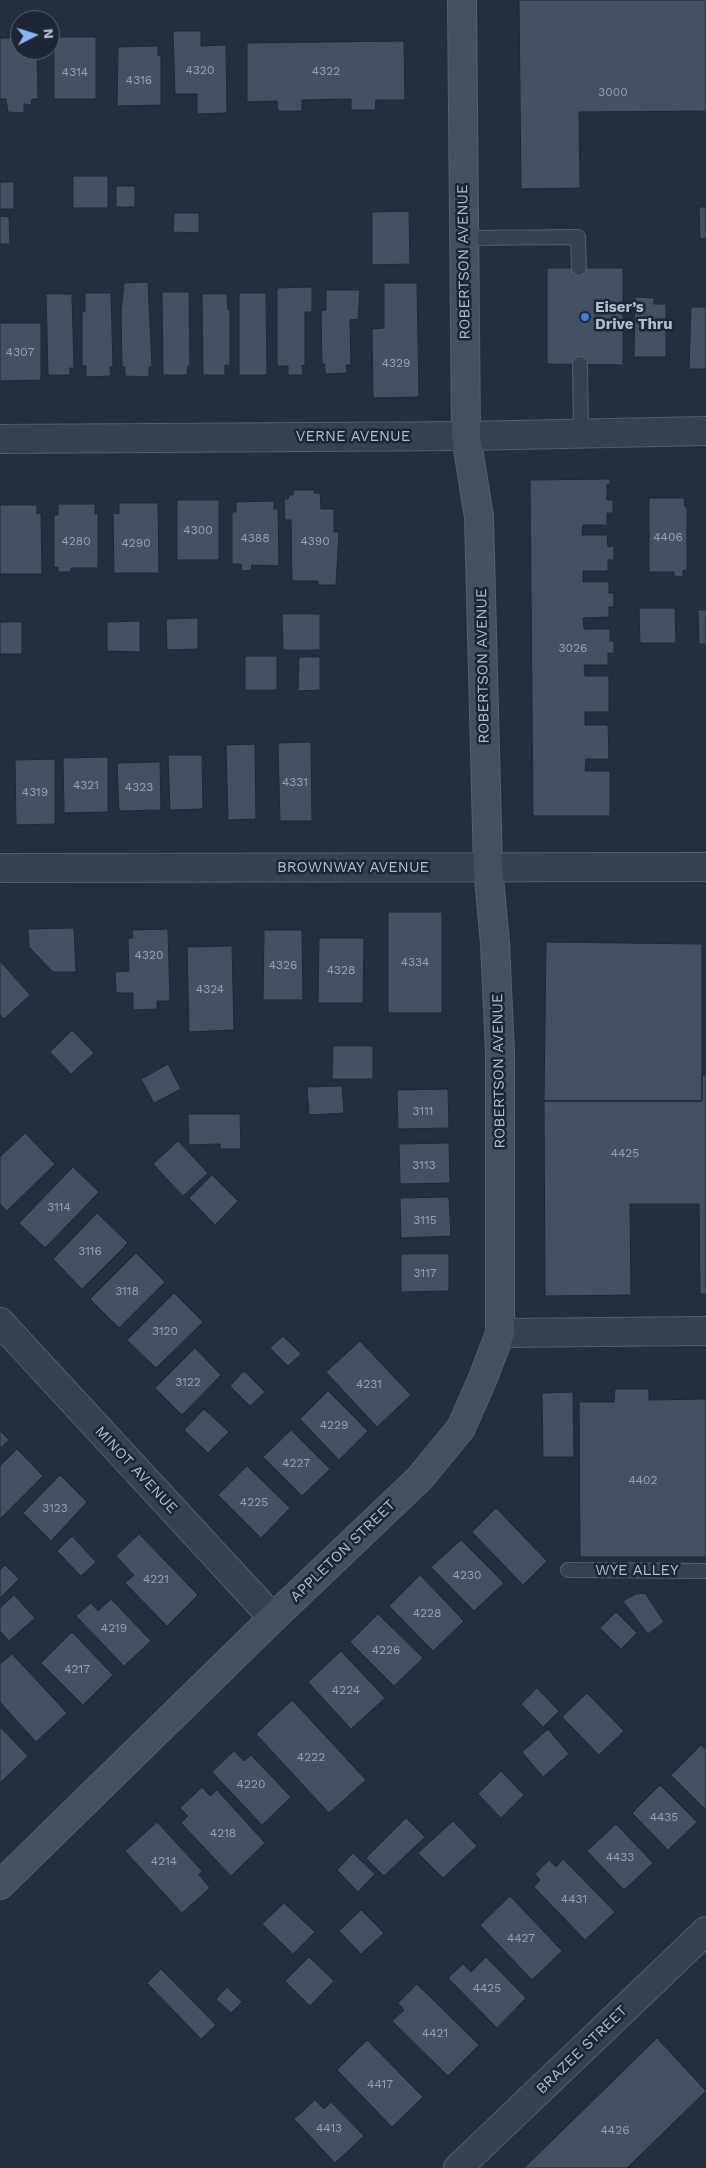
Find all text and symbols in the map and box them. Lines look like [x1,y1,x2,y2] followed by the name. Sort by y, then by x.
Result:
[10,10,60,60] north arrow
[41,28,57,40] text: N
[186,63,214,77] house number: 4320
[312,64,340,78] house number: 4322
[62,65,88,79] house number: 4314
[126,73,152,87] house number: 4316
[598,85,628,99] house number: 3000
[454,184,474,340] street label: ROBERTSON AVENUE
[595,299,673,334] place label: Eiser’s Drive Thru
[579,311,591,323] marker: Eiser’s Drive Thru
[6,345,34,359] house number: 4307
[382,356,410,370] house number: 4329
[296,428,410,446] street label: VERNE AVENUE
[183,523,213,537] house number: 4300
[653,530,683,544] house number: 4406
[240,531,270,545] house number: 4388
[61,534,91,548] house number: 4280
[300,534,330,548] house number: 4390
[121,536,151,550] house number: 4290
[473,588,493,744] street label: ROBERTSON AVENUE
[559,641,587,655] house number: 3026
[282,775,308,789] house number: 4331
[73,778,99,792] house number: 4321
[125,780,153,794] house number: 4323
[22,785,48,799] house number: 4319
[277,859,429,877] street label: BROWNWAY AVENUE
[135,948,163,962] house number: 4320
[401,955,429,969] house number: 4334
[269,958,297,972] house number: 4326
[327,963,355,977] house number: 4328
[196,982,224,996] house number: 4324
[489,993,509,1149] street label: ROBERTSON AVENUE
[412,1104,434,1118] house number: 3111
[611,1146,639,1160] house number: 4425
[412,1158,436,1172] house number: 3113
[47,1200,71,1214] house number: 3114
[413,1213,437,1227] house number: 3115
[78,1244,102,1258] house number: 3116
[413,1266,437,1280] house number: 3117
[115,1284,139,1298] house number: 3118
[152,1324,178,1338] house number: 3120
[175,1375,201,1389] house number: 3122
[356,1377,382,1391] house number: 4231
[320,1418,348,1432] house number: 4229
[91,1423,181,1517] street label: MINOT AVENUE
[282,1456,310,1470] house number: 4227
[628,1473,658,1487] house number: 4402
[240,1495,268,1509] house number: 4225
[287,1496,399,1606] street label: APPLETON STREET
[42,1501,68,1515] house number: 3123
[595,1562,679,1580] street label: WYE ALLEY
[453,1568,481,1582] house number: 4230
[143,1572,169,1586] house number: 4221
[413,1606,441,1620] house number: 4228
[101,1621,127,1635] house number: 4219
[372,1643,400,1657] house number: 4226
[64,1662,90,1676] house number: 4217
[332,1683,360,1697] house number: 4224
[297,1750,325,1764] house number: 4222
[237,1777,265,1791] house number: 4220
[650,1810,678,1824] house number: 4435
[210,1826,236,1840] house number: 4218
[606,1850,634,1864] house number: 4433
[151,1854,177,1868] house number: 4214
[561,1892,587,1906] house number: 4431
[507,1931,535,1945] house number: 4427
[473,1981,501,1995] house number: 4425
[533,2002,631,2098] street label: BRAZEE STREET
[422,2026,448,2040] house number: 4421
[367,2077,393,2091] house number: 4417
[316,2121,342,2135] house number: 4413
[601,2123,629,2137] house number: 4426

